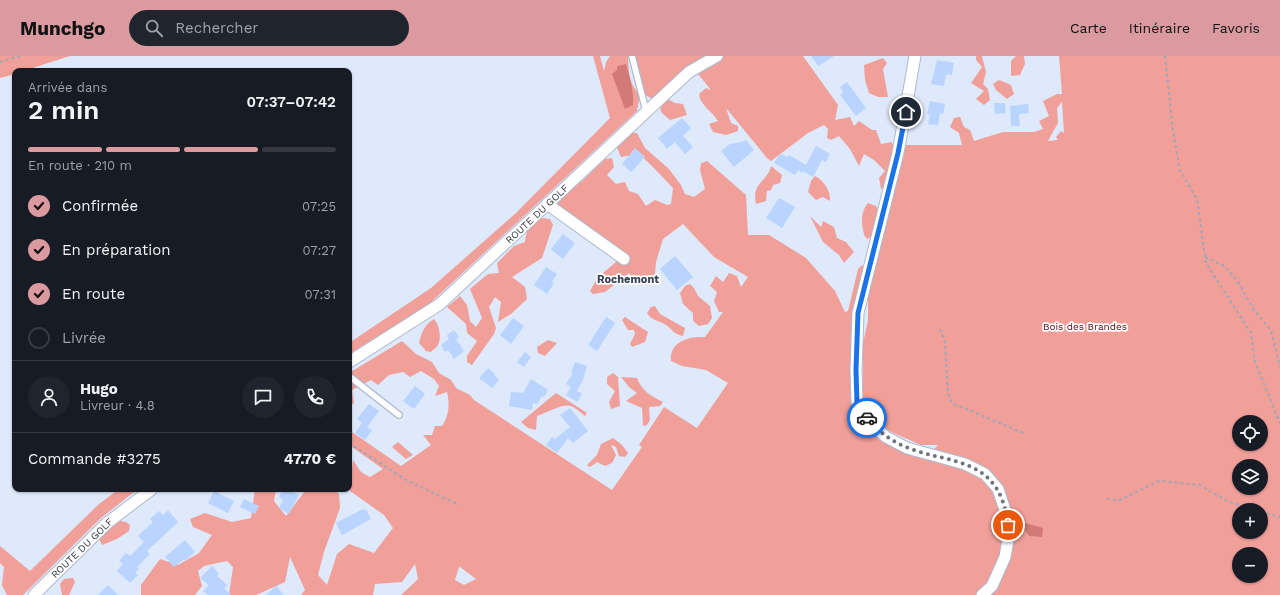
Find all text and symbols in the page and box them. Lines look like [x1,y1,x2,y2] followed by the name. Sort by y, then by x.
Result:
[129,10,409,46] search box
[20,17,105,40] text: Munchgo
[143,17,165,39] icon: search
[175,19,258,37] text: Rechercher
[1070,20,1107,36] text: Carte
[1129,20,1190,36] text: Itinéraire
[1212,20,1260,36] text: Favoris
[28,80,107,95] text: Arrivée dans
[246,93,336,111] text: 07:37–07:42
[28,95,99,125] text: 2 min
[889,95,923,129] pin
[895,101,917,123] icon: home
[28,158,132,173] text: En route · 210 m
[503,182,571,246] street label: ROUTE DU GOLF
[28,195,50,217] icon: check
[62,197,138,215] text: Confirmée
[302,199,336,214] text: 07:25
[28,239,50,261] icon: check
[62,241,170,259] text: En préparation
[302,243,336,258] text: 07:27
[597,273,659,286] district label: Rochemont
[28,283,50,305] icon: check
[62,285,125,303] text: En route
[304,287,336,302] text: 07:31
[1043,321,1127,332] park label: Bois des Brandes
[62,329,106,347] text: Livrée
[28,376,70,418] button: person
[242,376,284,418] button: chat
[294,376,336,418] button: phone
[80,380,118,398] text: Hugo
[80,398,155,413] text: Livreur · 4.8
[847,398,887,438] courier
[856,407,878,429] icon: car
[1232,415,1268,583] map controls
[1232,415,1268,451] button: locate
[28,450,161,468] text: Commande #3275
[284,450,336,468] text: 47.70 €
[1232,459,1268,495] button: layers
[1232,503,1268,539] button: +
[991,508,1025,542] pin
[997,514,1019,536] icon: bag
[49,516,115,580] street label: ROUTE DU GOLF
[1232,547,1268,583] button: −

